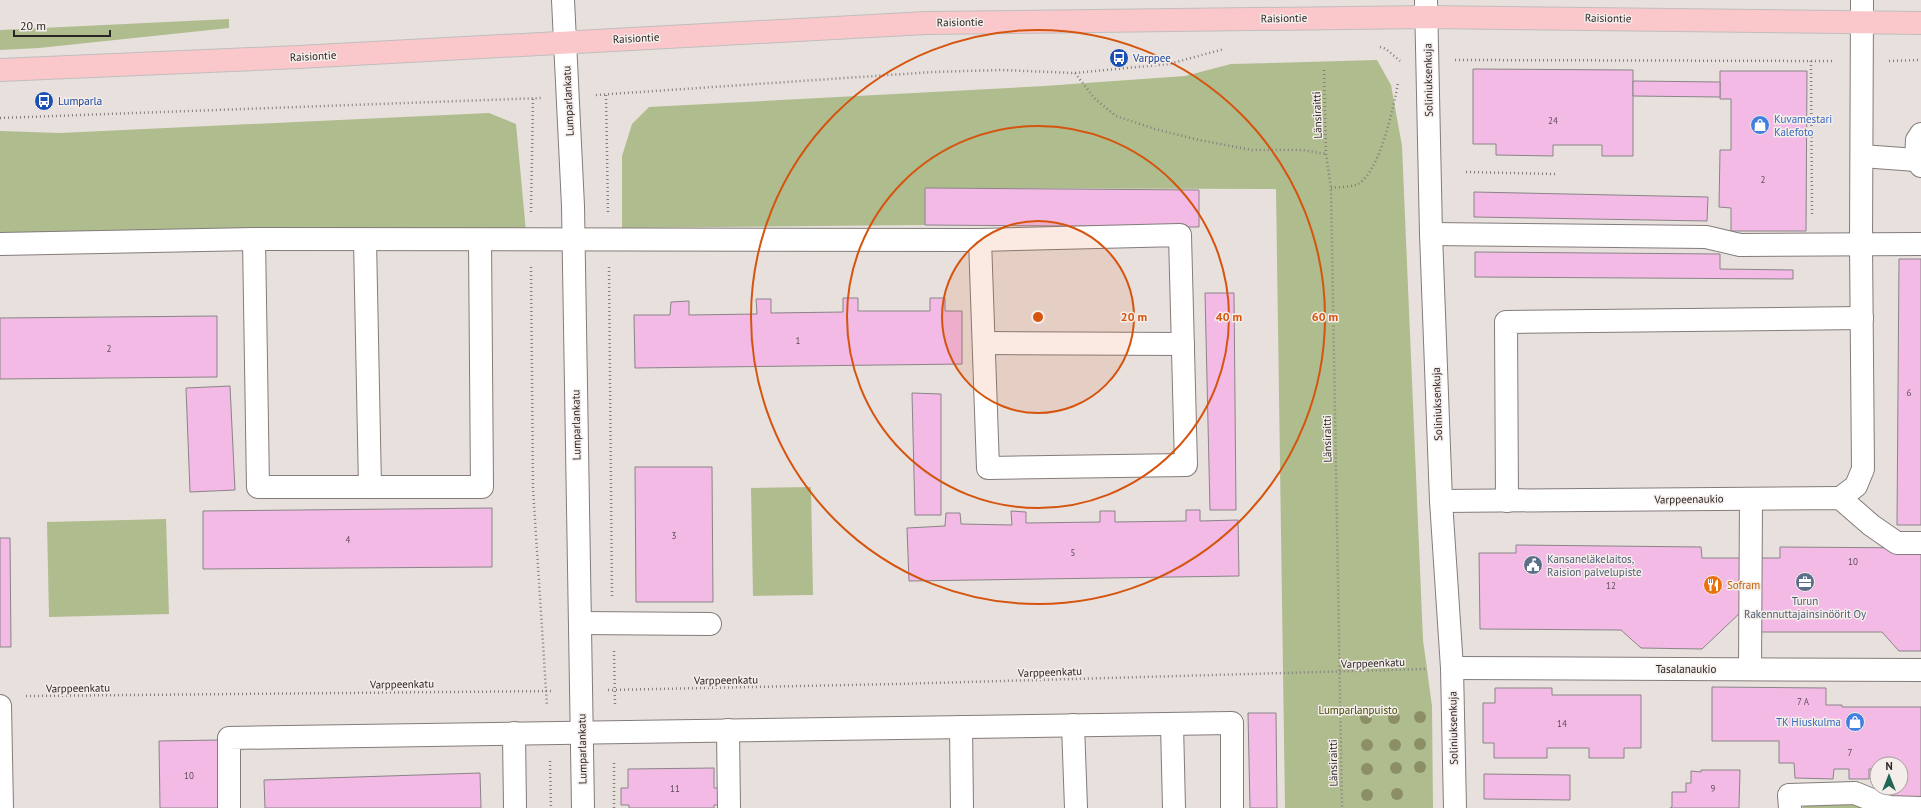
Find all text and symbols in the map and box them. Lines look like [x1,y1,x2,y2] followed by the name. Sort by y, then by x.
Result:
[1261,11,1308,25] street label: Raisiontie
[1585,11,1632,25] street label: Raisiontie
[14,12,110,38] scale bar
[937,15,984,29] street label: Raisiontie
[20,18,46,33] text: 20 m
[612,30,660,46] street label: Raisiontie
[1420,43,1436,117] street label: Soliniuksenkuja
[1108,47,1130,69] bus stop icon: Varppee
[289,48,337,64] street label: Raisiontie
[1132,51,1171,65] place label: Varppee
[559,65,577,137] street label: Lumparlankatu
[33,90,55,112] bus stop icon: Lumparla
[1309,91,1325,139] street label: Länsiraitti
[58,94,102,108] place label: Lumparla
[1774,112,1832,139] place label: Kuvamestari Kalefoto
[1749,114,1771,136] shop icon: Kuvamestari Kalefoto
[1548,115,1558,126] house number: 24
[1761,174,1766,185] house number: 2
[1121,309,1147,324] text: 20 m
[1216,309,1242,324] text: 40 m
[1312,309,1338,324] text: 60 m
[1031,310,1045,324] centre of rings
[796,335,801,346] house number: 1
[107,343,112,354] house number: 2
[1429,367,1445,441] street label: Soliniuksenkuja
[1907,387,1912,398] house number: 6
[568,390,584,460] street label: Lumparlankatu
[1320,415,1334,463] street label: Länsiraitti
[1653,491,1724,507] street label: Varppeenaukio
[672,530,677,541] house number: 3
[346,534,351,545] house number: 4
[1071,547,1076,558] house number: 5
[1547,552,1642,579] place label: Kansaneläkelaitos, Raision palvelupiste
[1522,554,1544,576] public building icon: Kansaneläkelaitos, Raision palvelupiste
[1848,556,1858,567] house number: 10
[1794,571,1816,593] office icon: Turun Rakennuttajainsinöörit Oy
[1702,574,1724,596] restaurant icon: Sofram
[1727,578,1760,592] place label: Sofram
[1606,580,1616,591] house number: 12
[1744,594,1867,621] place label: Turun Rakennuttajainsinöörit Oy
[1340,655,1405,671] street label: Varppeenkatu
[1656,662,1716,676] street label: Tasalanaukio
[1017,664,1082,680] street label: Varppeenkatu
[693,672,758,688] street label: Varppeenkatu
[369,676,434,692] street label: Varppeenkatu
[45,680,110,696] street label: Varppeenkatu
[1445,691,1461,765] street label: Soliniuksenkuja
[1797,696,1810,707] house number: 7 A
[1318,703,1398,717] park label: Lumparlanpuisto
[1844,711,1866,733] shop icon: TK Hiuskulma
[574,714,590,784] street label: Lumparlankatu
[1776,715,1841,729] place label: TK Hiuskulma
[1557,718,1567,729] house number: 14
[1326,739,1340,787] street label: Länsiraitti
[1848,747,1853,758] house number: 7
[1869,756,1909,796] north arrow
[1885,759,1893,773] text: N
[184,770,194,781] house number: 10
[670,783,680,794] house number: 11
[1711,783,1716,794] house number: 9

